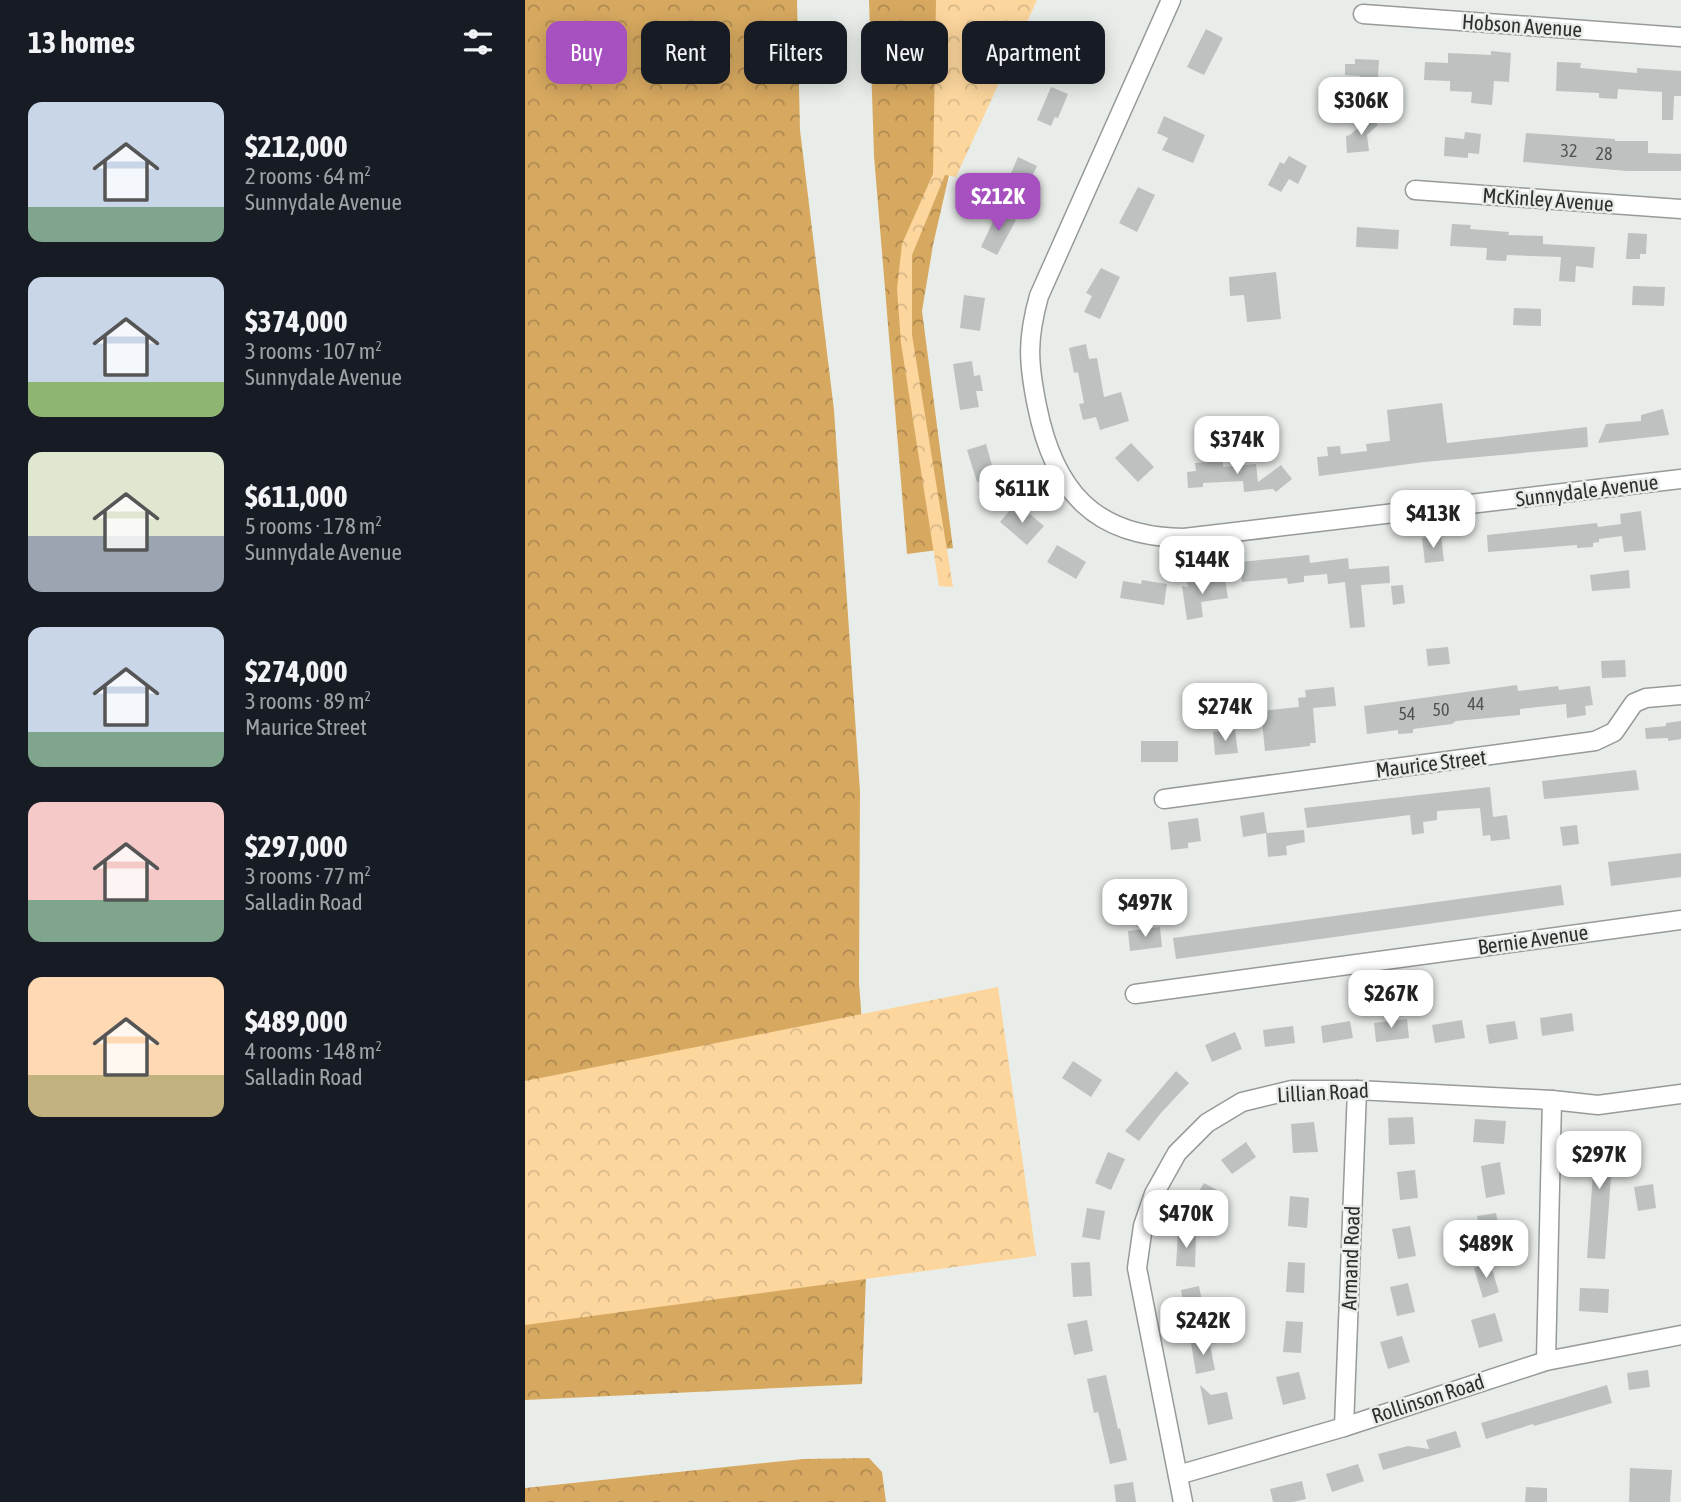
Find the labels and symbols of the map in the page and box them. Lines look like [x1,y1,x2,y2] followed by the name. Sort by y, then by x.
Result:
[1461,9,1583,41] street label: Hobson Avenue
[1312,78,1410,137] pin: $306K
[1561,140,1577,161] house number: 32
[1596,143,1612,164] house number: 28
[949,174,1047,233] pin: $212K
[1482,182,1614,216] street label: McKinley Avenue
[1188,416,1286,476] pin: $374K
[973,466,1071,525] pin: $611K
[1514,469,1660,511] street label: Sunnydale Avenue
[1384,490,1482,550] pin: $413K
[1153,536,1251,596] pin: $144K
[1176,684,1274,743] pin: $274K
[1468,693,1484,714] house number: 44
[1433,699,1449,720] house number: 50
[1399,703,1415,724] house number: 54
[1374,744,1488,782] street label: Maurice Street
[1096,880,1194,939] pin: $497K
[1476,919,1590,959] street label: Bernie Avenue
[1342,970,1440,1030] pin: $267K
[1276,1078,1369,1106] street label: Lillian Road
[1550,1132,1648,1191] pin: $297K
[1137,1190,1235,1250] pin: $470K
[1336,1205,1364,1311] street label: Armand Road
[1437,1220,1535,1280] pin: $489K
[1154,1298,1252,1357] pin: $242K
[1368,1369,1487,1428] street label: Rollinson Road

